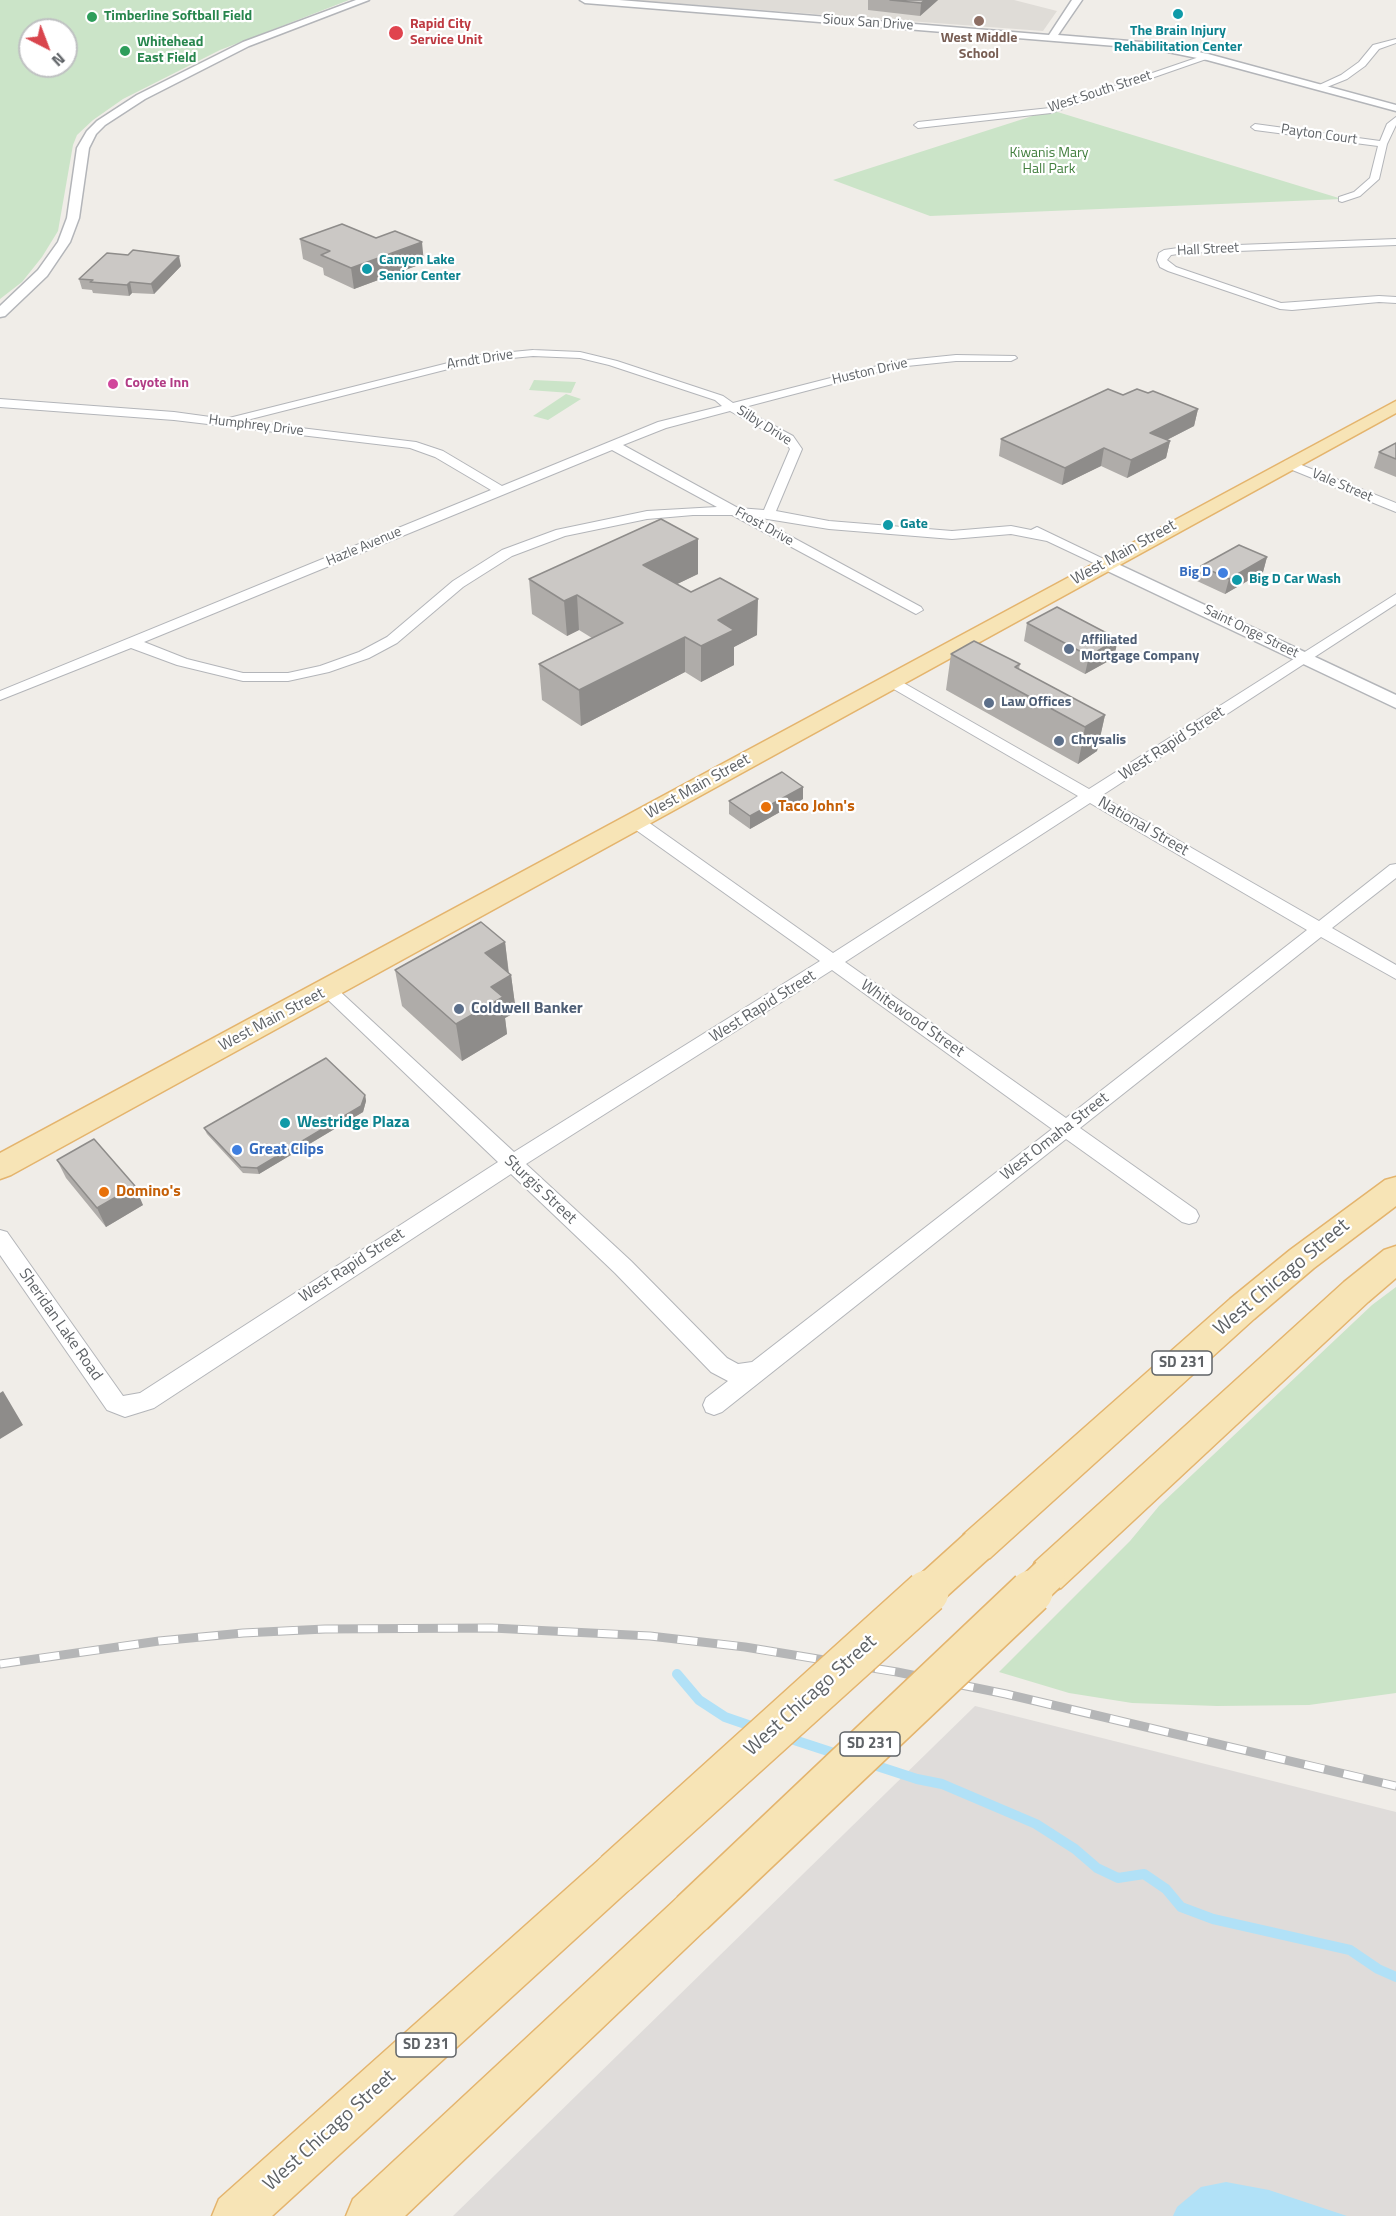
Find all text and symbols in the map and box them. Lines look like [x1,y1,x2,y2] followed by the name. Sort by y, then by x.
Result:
[1171,7,1185,21] marker: The Brain Injury Rehabilitation Center
[104,9,252,25] place label: Timberline Softball Field
[85,10,99,24] marker: Timberline Softball Field
[822,11,914,35] street label: Sioux San Drive
[972,14,986,28] marker: West Middle School
[410,17,482,50] place label: Rapid City Service Unit
[18,18,78,78] north arrow
[387,24,405,42] marker: Rapid City Service Unit
[1114,24,1242,56] place label: The Brain Injury Rehabilitation Center
[941,31,1017,63] place label: West Middle School
[137,35,203,68] place label: Whitehead East Field
[118,44,132,58] marker: Whitehead East Field
[47,47,71,73] text: N
[1046,67,1154,117] street label: West South Street
[1280,121,1358,149] street label: Payton Court
[1009,146,1089,178] park label: Kiwanis Mary Hall Park
[1177,240,1239,260] street label: Hall Street
[379,253,461,286] place label: Canyon Lake Senior Center
[360,262,374,276] marker: Canyon Lake Senior Center
[446,346,514,374] street label: Arndt Drive
[831,355,909,389] street label: Huston Drive
[125,376,189,392] place label: Coyote Inn
[106,377,120,391] marker: Coyote Inn
[733,403,795,449] street label: Silby Drive
[208,412,304,440] street label: Humphrey Drive
[1309,466,1375,506] street label: Vale Street
[732,504,796,550] street label: Frost Drive
[1068,516,1180,590] street label: West Main Street
[900,517,928,533] place label: Gate
[881,518,895,532] marker: Gate
[324,524,404,570] street label: Hazle Avenue
[1179,565,1211,581] place label: Big D
[1216,566,1230,580] marker: Big D
[1249,572,1341,588] place label: Big D Car Wash
[1230,573,1244,587] marker: Big D Car Wash
[1201,602,1301,662] street label: Saint Onge Street
[1081,633,1199,666] place label: Affiliated Mortgage Company
[1062,642,1076,656] marker: Affiliated Mortgage Company
[1001,695,1071,711] place label: Law Offices
[982,696,996,710] marker: Law Offices
[1116,703,1228,785] street label: West Rapid Street
[1071,733,1126,749] place label: Chrysalis
[1052,734,1066,748] marker: Chrysalis
[642,750,754,824] street label: West Main Street
[1094,793,1192,861] street label: National Street
[778,797,855,817] place label: Taco John's
[759,800,773,814] marker: Taco John's
[706,967,820,1047] street label: West Rapid Street
[856,976,968,1062] street label: Whitewood Street
[216,984,328,1056] street label: West Main Street
[471,999,583,1019] place label: Coldwell Banker
[452,1002,466,1016] marker: Coldwell Banker
[997,1089,1113,1185] street label: West Omaha Street
[297,1113,410,1133] place label: Westridge Plaza
[278,1116,292,1130] marker: Westridge Plaza
[249,1140,324,1160] place label: Great Clips
[230,1143,244,1157] marker: Great Clips
[500,1152,580,1228] street label: Sturgis Street
[116,1182,181,1202] place label: Domino's
[97,1185,111,1199] marker: Domino's
[1209,1214,1355,1342] street label: West Chicago Street
[296,1225,408,1307] street label: West Rapid Street
[14,1265,106,1385] street label: Sheridan Lake Road
[1152,1351,1212,1375] road number: SD 231
[740,1630,882,1762] street label: West Chicago Street
[840,1732,900,1756] road number: SD 231
[396,2033,456,2057] road number: SD 231
[259,2065,401,2197] street label: West Chicago Street

